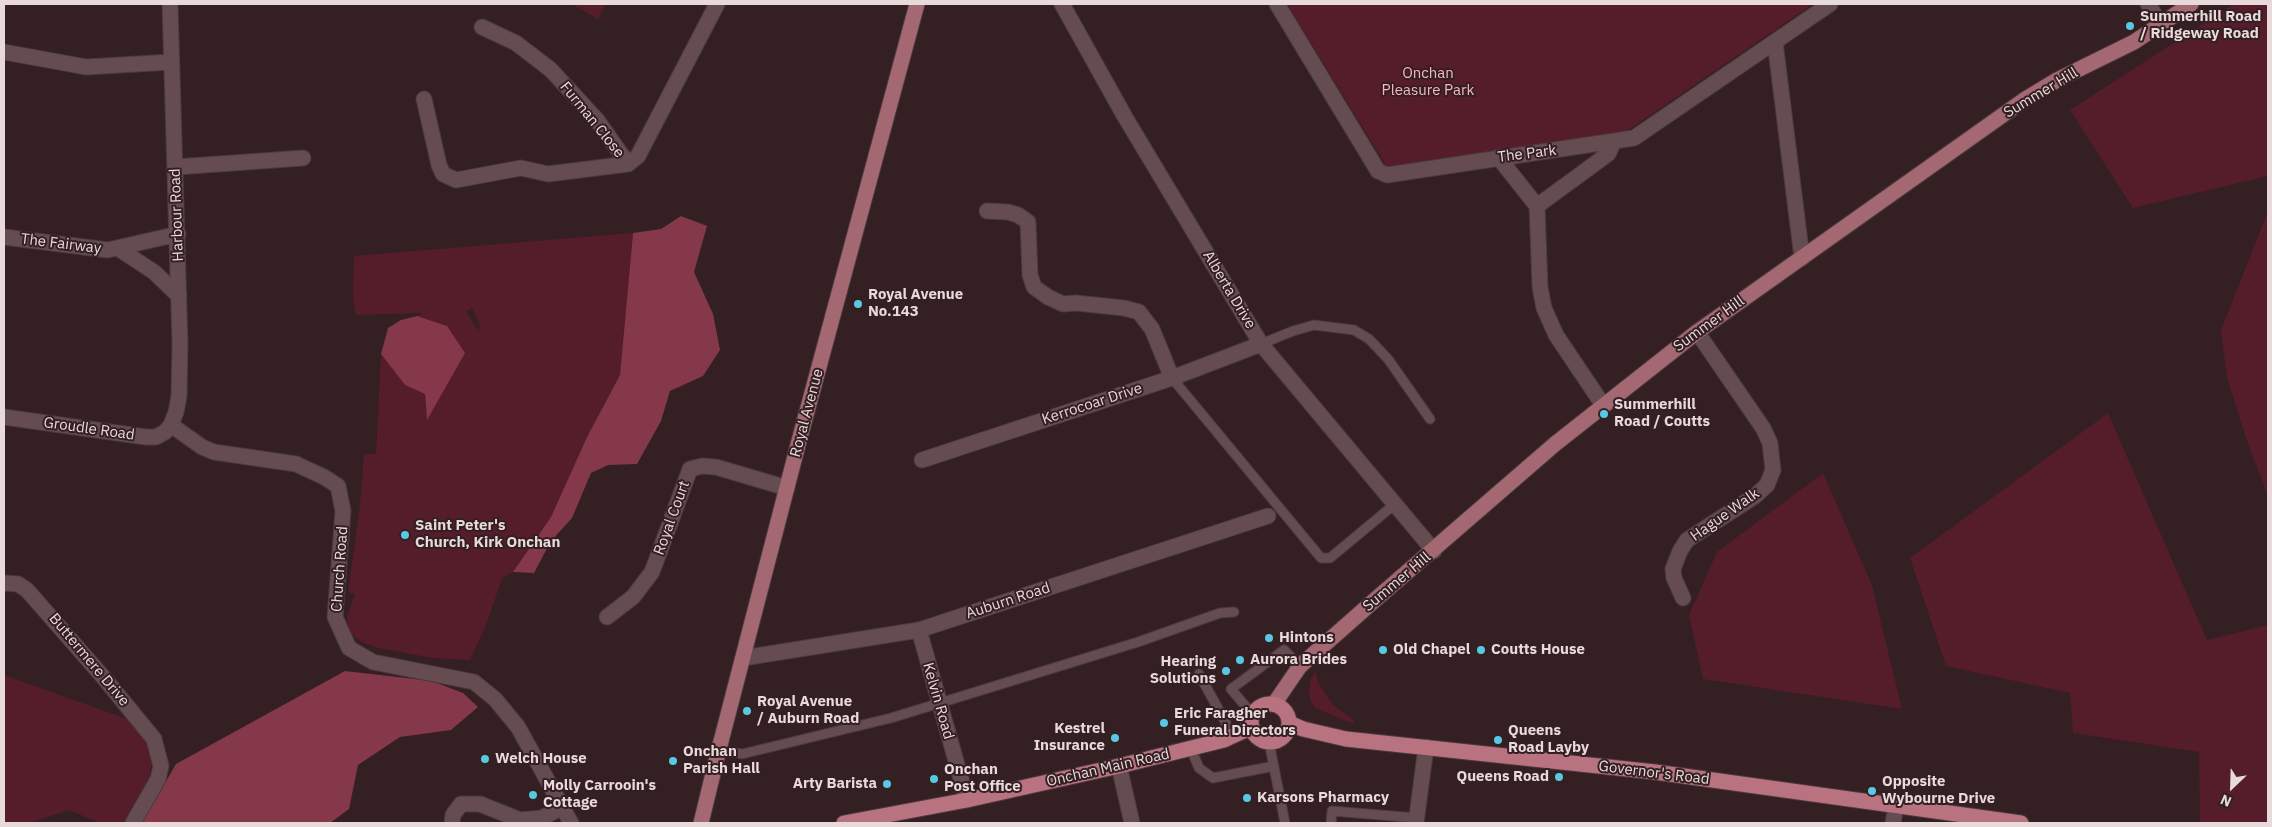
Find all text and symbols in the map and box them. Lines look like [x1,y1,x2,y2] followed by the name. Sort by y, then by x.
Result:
[2140,8,2261,43] place label: Summerhill Road / Ridgeway Road
[2124,20,2136,32] marker: Summerhill Road / Ridgeway Road
[2001,64,2081,122] street label: Summer Hill
[1382,65,1474,100] park label: Onchan Pleasure Park
[556,78,628,162] street label: Furman Close
[1497,141,1557,167] street label: The Park
[166,168,188,262] street label: Harbour Road
[20,230,102,258] street label: The Fairway
[1199,248,1259,332] street label: Alberta Drive
[868,286,963,321] place label: Royal Avenue No.143
[1670,292,1748,356] street label: Summer Hill
[852,298,864,310] marker: Royal Avenue No.143
[787,367,827,459] street label: Royal Avenue
[1040,379,1144,429] street label: Kerrocoar Drive
[1614,396,1710,431] place label: Summerhill Road / Coutts
[1598,408,1610,420] marker: Summerhill Road / Coutts
[42,414,136,444] street label: Groudle Road
[650,478,694,558] street label: Royal Court
[1687,485,1763,545] street label: Hague Walk
[415,517,560,552] place label: Saint Peter's Church, Kirk Onchan
[328,526,352,612] street label: Church Road
[399,529,411,541] marker: Saint Peter's Church, Kirk Onchan
[1359,548,1435,616] street label: Summer Hill
[964,579,1052,623] street label: Auburn Road
[45,610,133,710] street label: Buttermere Drive
[1279,629,1334,647] place label: Hintons
[1263,632,1275,644] marker: Hintons
[1393,641,1470,659] place label: Old Chapel
[1491,641,1585,659] place label: Coutts House
[1377,644,1389,656] marker: Old Chapel
[1475,644,1487,656] marker: Coutts House
[1250,651,1347,669] place label: Aurora Brides
[1150,653,1216,688] place label: Hearing Solutions
[1234,654,1246,666] marker: Aurora Brides
[918,661,958,741] street label: Kelvin Road
[1220,665,1232,677] marker: Hearing Solutions
[757,693,859,728] place label: Royal Avenue / Auburn Road
[741,705,753,717] marker: Royal Avenue / Auburn Road
[1174,705,1296,740] place label: Eric Faragher Funeral Directors
[1158,717,1170,729] marker: Eric Faragher Funeral Directors
[1034,720,1105,755] place label: Kestrel Insurance
[1508,722,1589,757] place label: Queens Road Layby
[1109,732,1121,744] marker: Kestrel Insurance
[1492,734,1504,746] marker: Queens Road Layby
[683,743,760,778] place label: Onchan Parish Hall
[1045,745,1171,791] street label: Onchan Main Road
[495,750,587,768] place label: Welch House
[479,753,491,765] marker: Welch House
[667,755,679,767] marker: Onchan Parish Hall
[1598,757,1710,789] street label: Governor's Road
[944,761,1021,796] place label: Onchan Post Office
[2207,762,2257,812] north arrow
[1456,768,1549,786] place label: Queens Road
[1553,771,1565,783] marker: Queens Road
[928,773,940,785] marker: Onchan Post Office
[1882,773,1995,808] place label: Opposite Wybourne Drive
[793,775,877,793] place label: Arty Barista
[543,777,656,812] place label: Molly Carrooin's Cottage
[881,778,893,790] marker: Arty Barista
[1866,785,1878,797] marker: Opposite Wybourne Drive
[527,789,539,801] marker: Molly Carrooin's Cottage
[1257,789,1389,807] place label: Karsons Pharmacy
[2218,790,2234,811] text: N
[1241,792,1253,804] marker: Karsons Pharmacy

